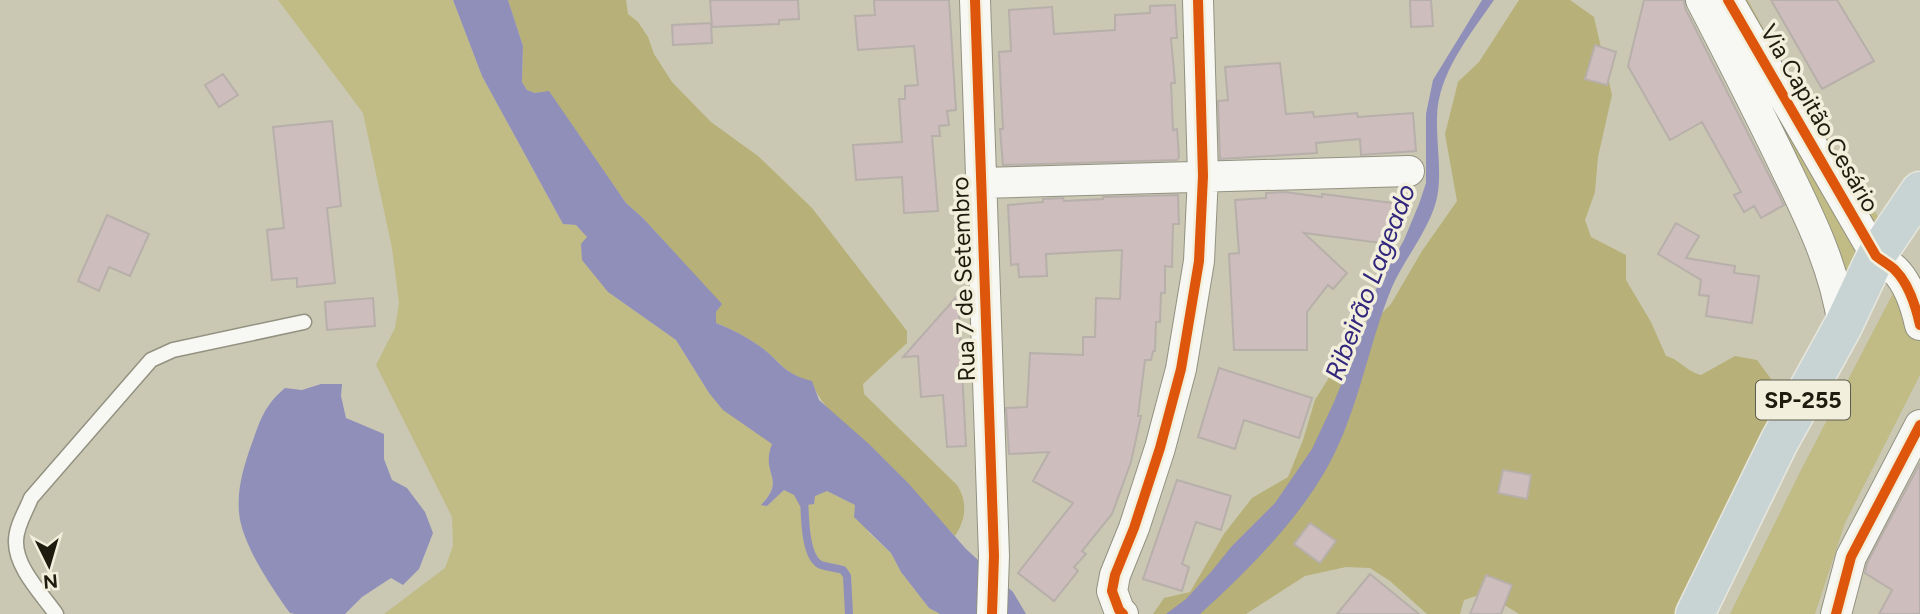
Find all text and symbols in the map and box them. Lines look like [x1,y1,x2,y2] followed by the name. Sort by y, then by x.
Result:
[1754,19,1886,217] street label: Via Capitão Cesário
[945,176,981,382] street label: Rua 7 de Setembro
[1318,179,1422,385] water label: Ribeirão Lageado
[1756,380,1850,420] road number: SP-255
[14,530,84,600] north arrow
[42,569,59,594] text: N

